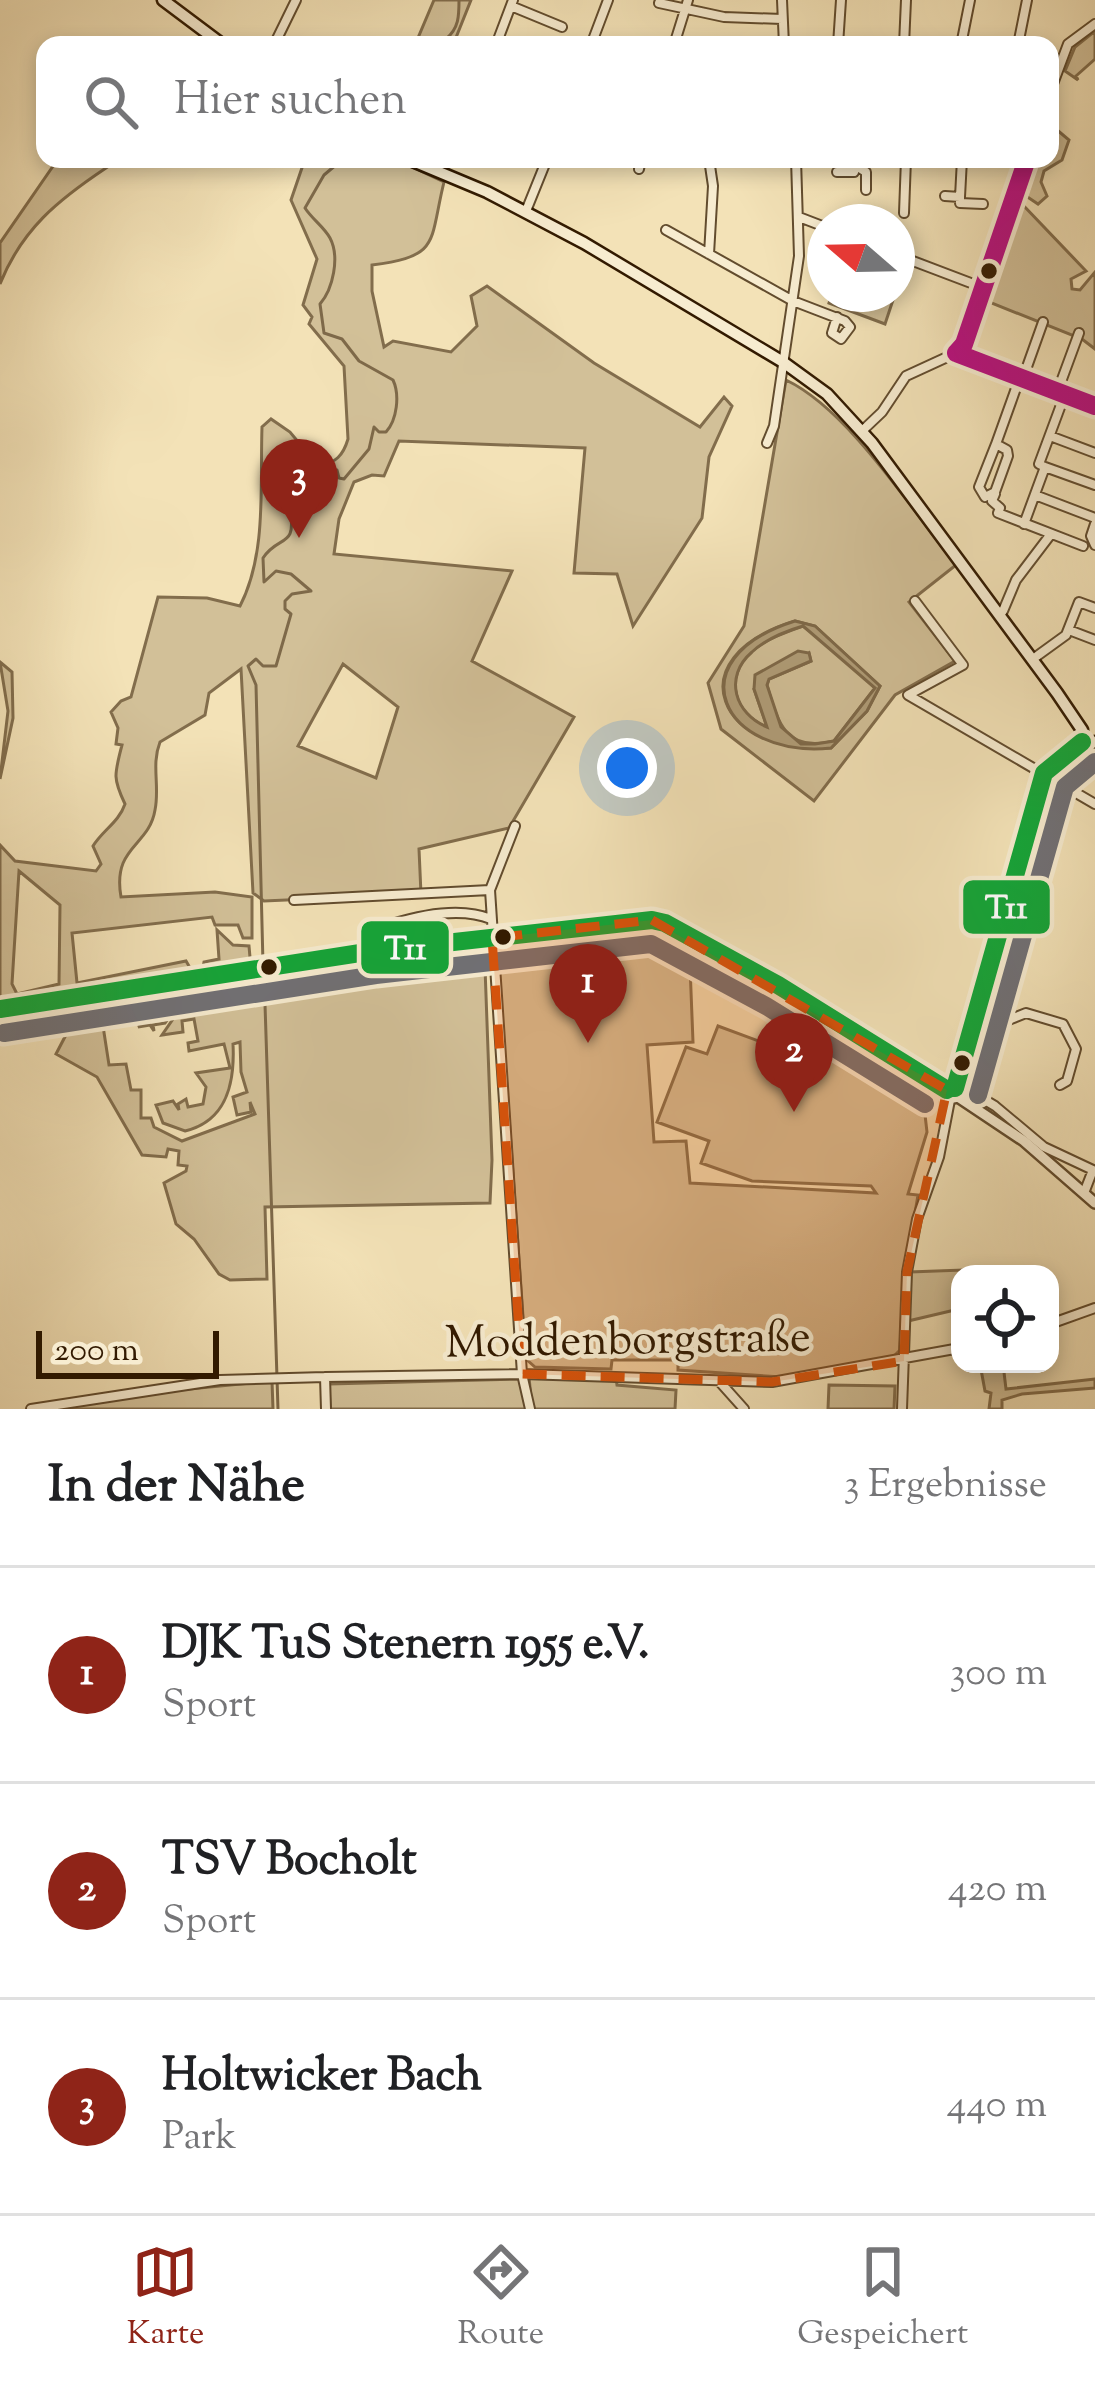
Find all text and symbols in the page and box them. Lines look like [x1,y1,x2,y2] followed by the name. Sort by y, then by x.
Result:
[36,36,1059,168] search box
[78,69,144,135] icon: search
[174,70,407,135] text: Hier suchen
[807,204,915,312] north arrow
[978,260,1000,282] unlabelled marker
[260,439,338,538] pin: 3
[597,738,657,798] your location
[961,878,1052,936] line badge: T11
[985,886,1028,934] text: T11
[359,919,451,976] line badge: T11
[492,926,514,948] unlabelled marker
[384,927,427,975] text: T11
[549,944,627,1043] pin: 1
[258,956,280,978] unlabelled marker
[755,1013,833,1112] pin: 2
[951,1052,973,1074] unlabelled marker
[951,1265,1059,1373] map controls
[951,1265,1059,1373] button: locate
[445,1307,811,1379] street label: Moddenborgstraße
[36,1325,219,1378] scale bar
[54,1328,139,1376] text: 200 m
[48,1451,305,1524] text: In der Nähe
[844,1459,1047,1515] text: 3 Ergebnisse
[162,1614,649,1679] text: DJK TuS Stenern 1955 e.V.
[80,1647,94,1703] text: 1
[950,1647,1047,1703] text: 300 m
[162,1679,256,1735] text: Sport
[162,1830,417,1895] text: TSV Bocholt
[78,1863,96,1919] text: 2
[948,1863,1047,1919] text: 420 m
[162,1895,256,1951] text: Sport
[162,2046,482,2111] text: Holtwicker Bach
[79,2079,95,2135] text: 3
[947,2079,1047,2135] text: 440 m
[162,2111,237,2167] text: Park
[127,2239,204,2359] tab: Karte
[458,2239,544,2359] tab: Route
[797,2239,968,2359] tab: Gespeichert

